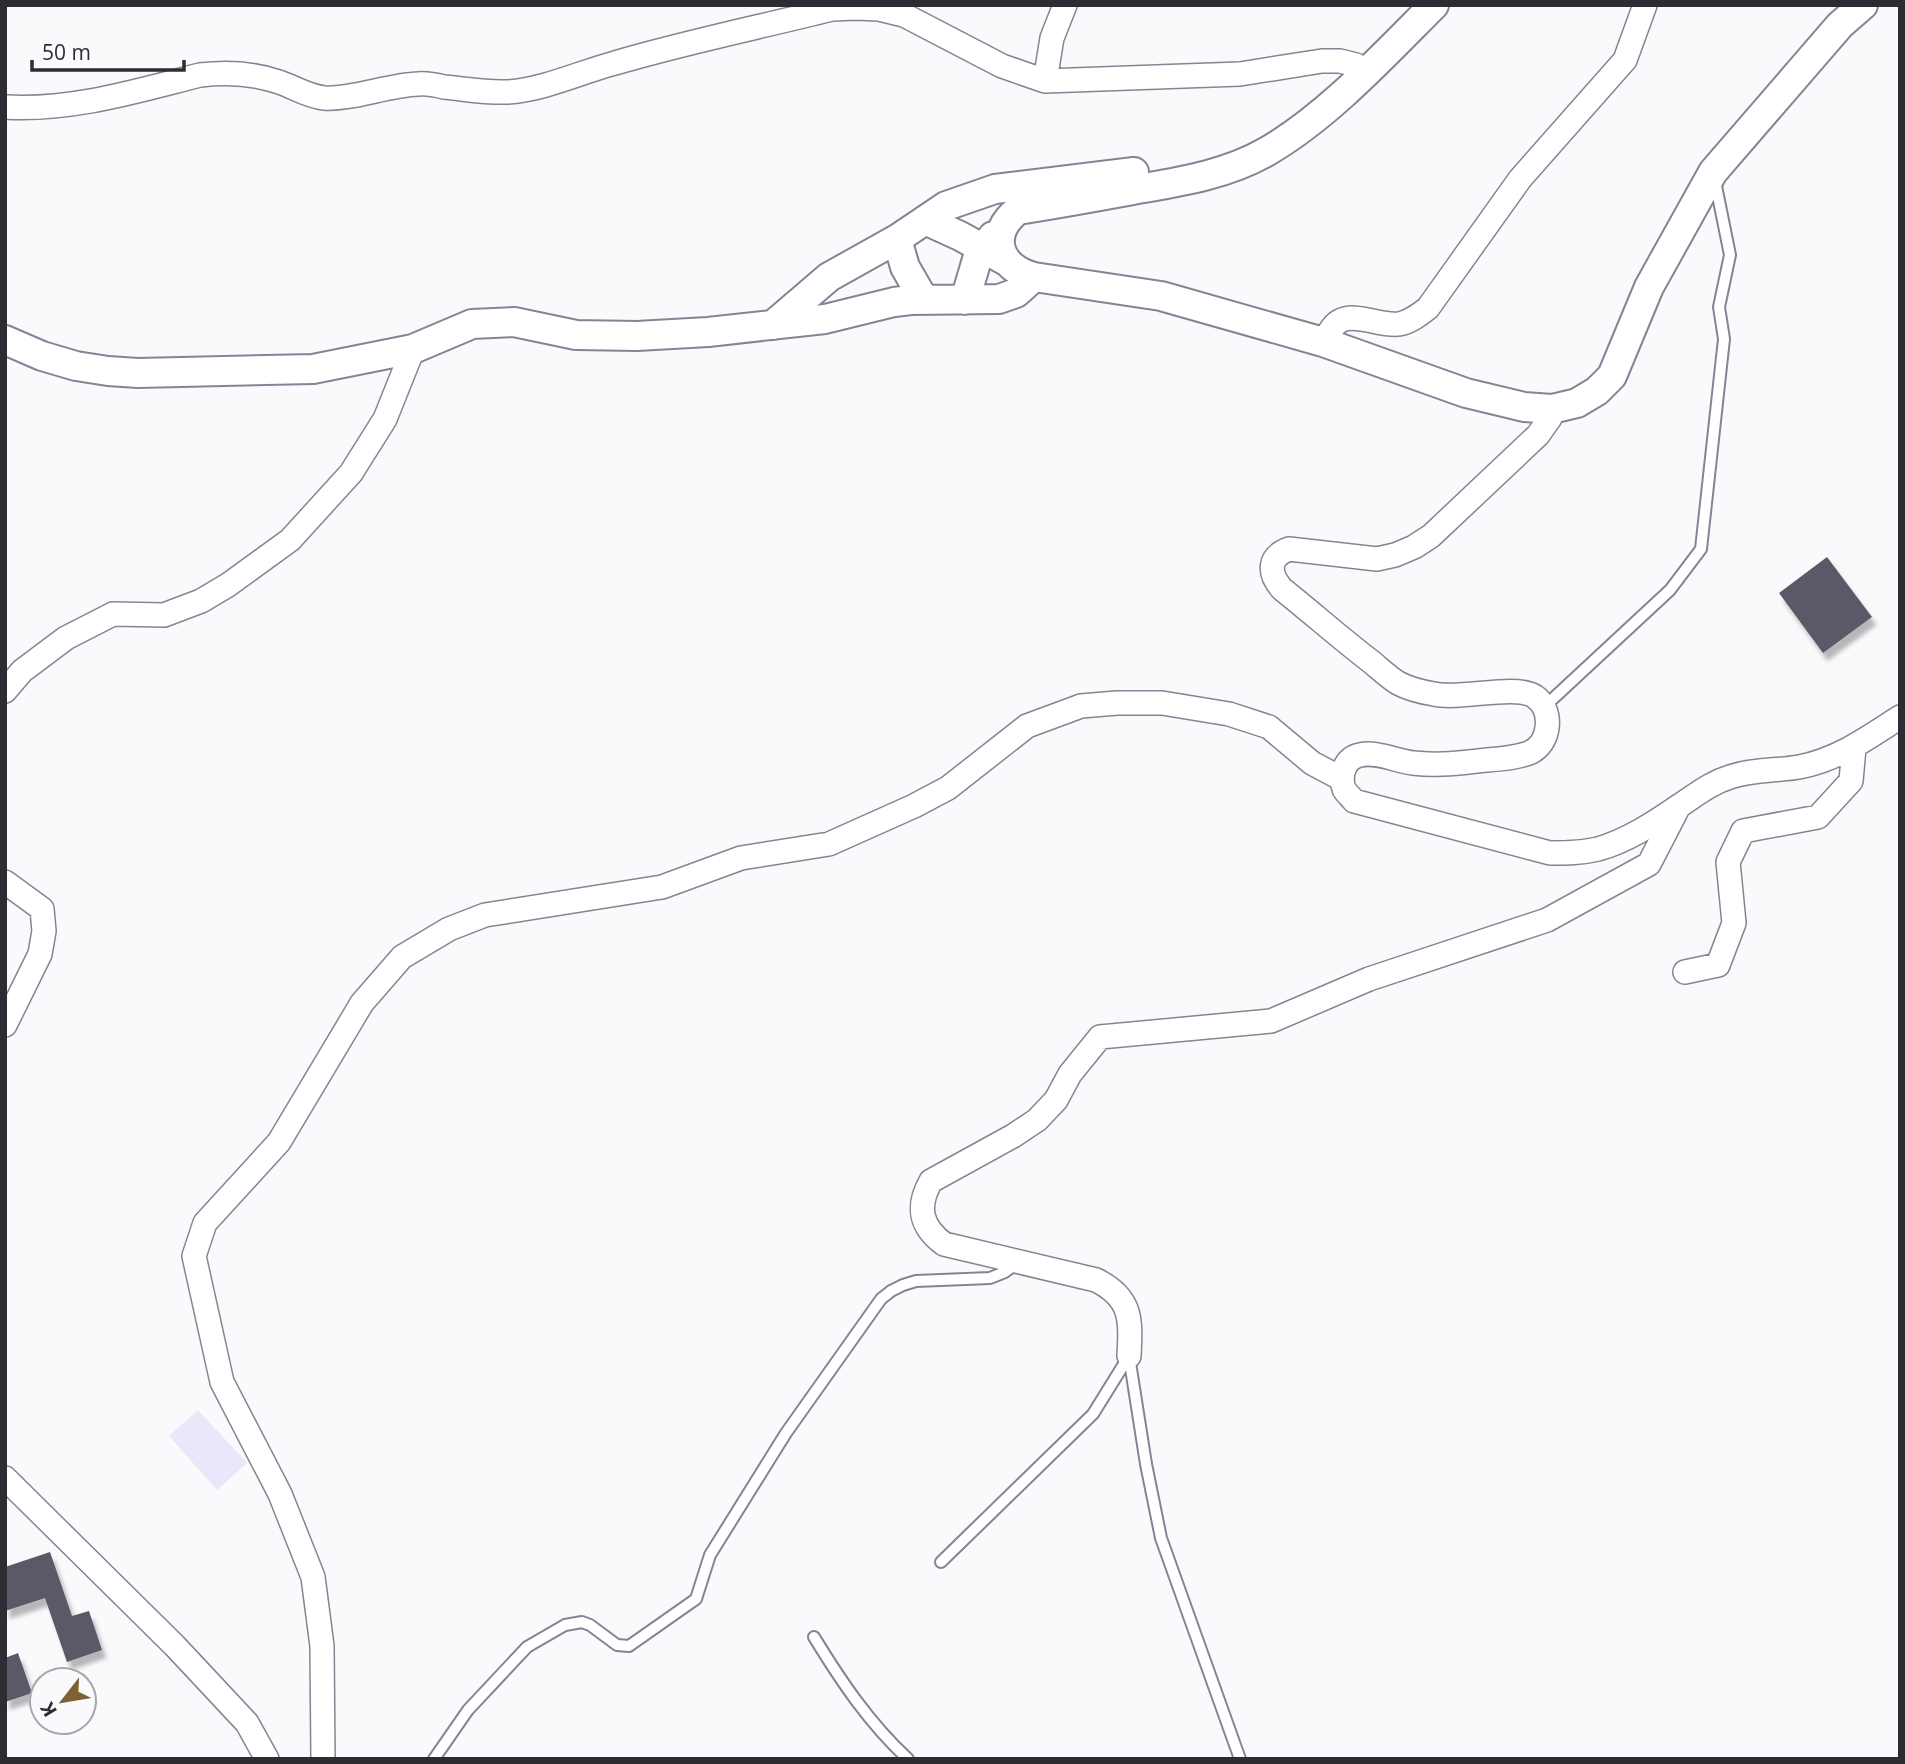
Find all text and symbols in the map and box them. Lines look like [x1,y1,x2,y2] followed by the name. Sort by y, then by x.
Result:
[32,28,184,72] scale bar
[42,38,91,66] text: 50 m
[28,1666,98,1736] north arrow
[34,1697,63,1722] text: K

